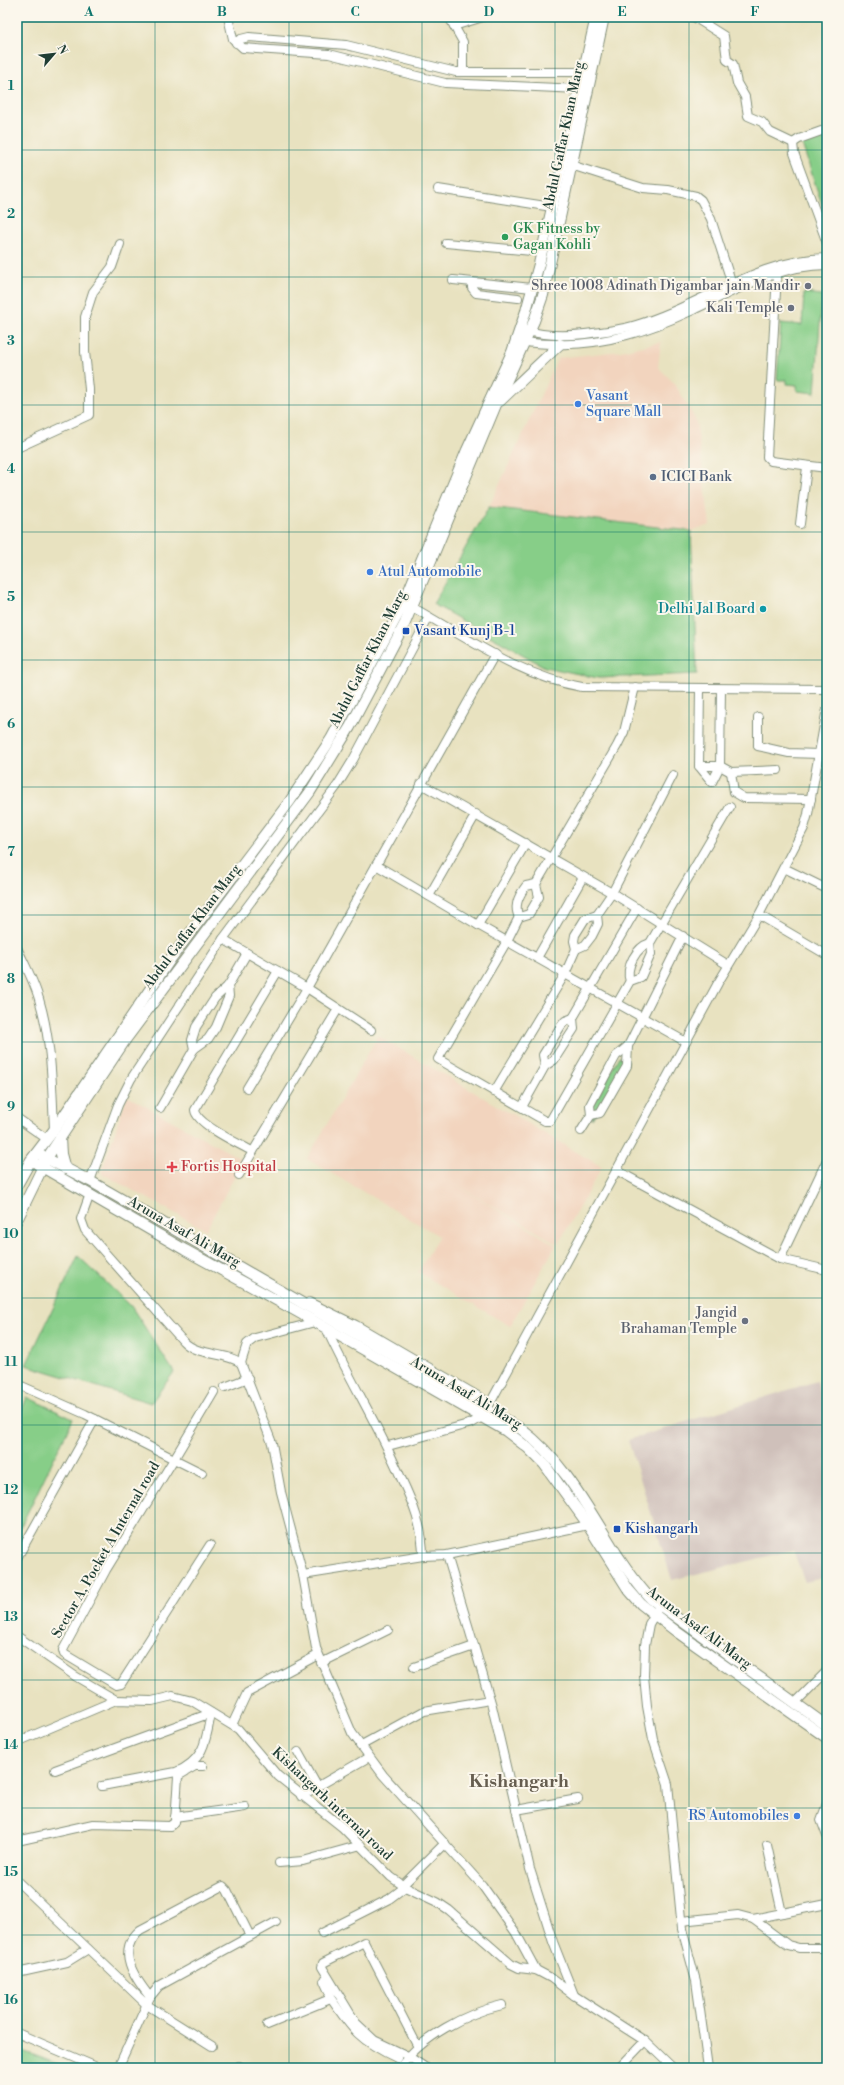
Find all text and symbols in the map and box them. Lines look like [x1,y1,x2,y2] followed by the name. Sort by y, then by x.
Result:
[83,4,94,20] text: A
[217,4,227,20] text: B
[350,4,360,20] text: C
[484,4,494,20] text: D
[617,4,627,20] text: E
[750,4,760,20] text: F
[34,34,74,74] north arrow
[54,43,70,57] text: N
[539,59,589,213] street label: Abdul Gaffar Khan Marg
[8,78,15,94] text: 1
[7,206,15,222] text: 2
[513,220,600,254] place label: GK Fitness by Gagan Kohli
[500,232,510,242] marker: GK Fitness by Gagan Kohli
[531,277,800,295] place label: Shree 1008 Adinath Digambar jain Mandir
[803,281,813,291] marker: Shree 1008 Adinath Digambar jain Mandir
[706,299,783,317] place label: Kali Temple
[786,303,796,313] marker: Kali Temple
[7,333,15,349] text: 3
[585,387,661,421] place label: Vasant Square Mall
[573,399,583,409] marker: Vasant Square Mall
[7,461,16,477] text: 4
[661,468,732,486] place label: ICICI Bank
[648,472,658,482] marker: ICICI Bank
[377,563,482,581] place label: Atul Automobile
[365,567,375,577] marker: Atul Automobile
[325,586,411,732] street label: Abdul Gaffar Khan Marg
[7,589,15,605] text: 5
[658,600,755,618] place label: Delhi Jal Board
[758,604,768,614] marker: Delhi Jal Board
[413,622,515,640] place label: Vasant Kunj B-1
[401,626,411,636] marker: Vasant Kunj B-1
[7,716,15,732] text: 6
[7,844,15,860] text: 7
[138,860,245,994] street label: Abdul Gaffar Khan Marg
[7,971,15,987] text: 8
[7,1099,15,1115] text: 9
[181,1158,276,1176] place label: Fortis Hospital
[166,1161,178,1173] marker: Fortis Hospital
[124,1192,244,1272] street label: Aruna Asaf Ali Marg
[3,1226,19,1242] text: 10
[620,1304,737,1338] place label: Jangid Brahaman Temple
[740,1316,750,1326] marker: Jangid Brahaman Temple
[406,1352,526,1434] street label: Aruna Asaf Ali Marg
[5,1354,18,1370] text: 11
[48,1458,164,1642] street label: Sector A, Pocket A Internal road
[4,1482,18,1498] text: 12
[625,1520,699,1538] place label: Kishangarh
[612,1524,622,1534] marker: Kishangarh
[642,1582,756,1674] street label: Aruna Asaf Ali Marg
[4,1609,18,1625] text: 13
[4,1737,18,1753] text: 14
[268,1743,396,1865] street label: Kishangarh internal road
[469,1770,569,1793] district label: Kishangarh
[688,1807,789,1825] place label: RS Automobiles
[792,1811,802,1821] marker: RS Automobiles
[4,1864,18,1880] text: 15
[4,1992,18,2008] text: 16

